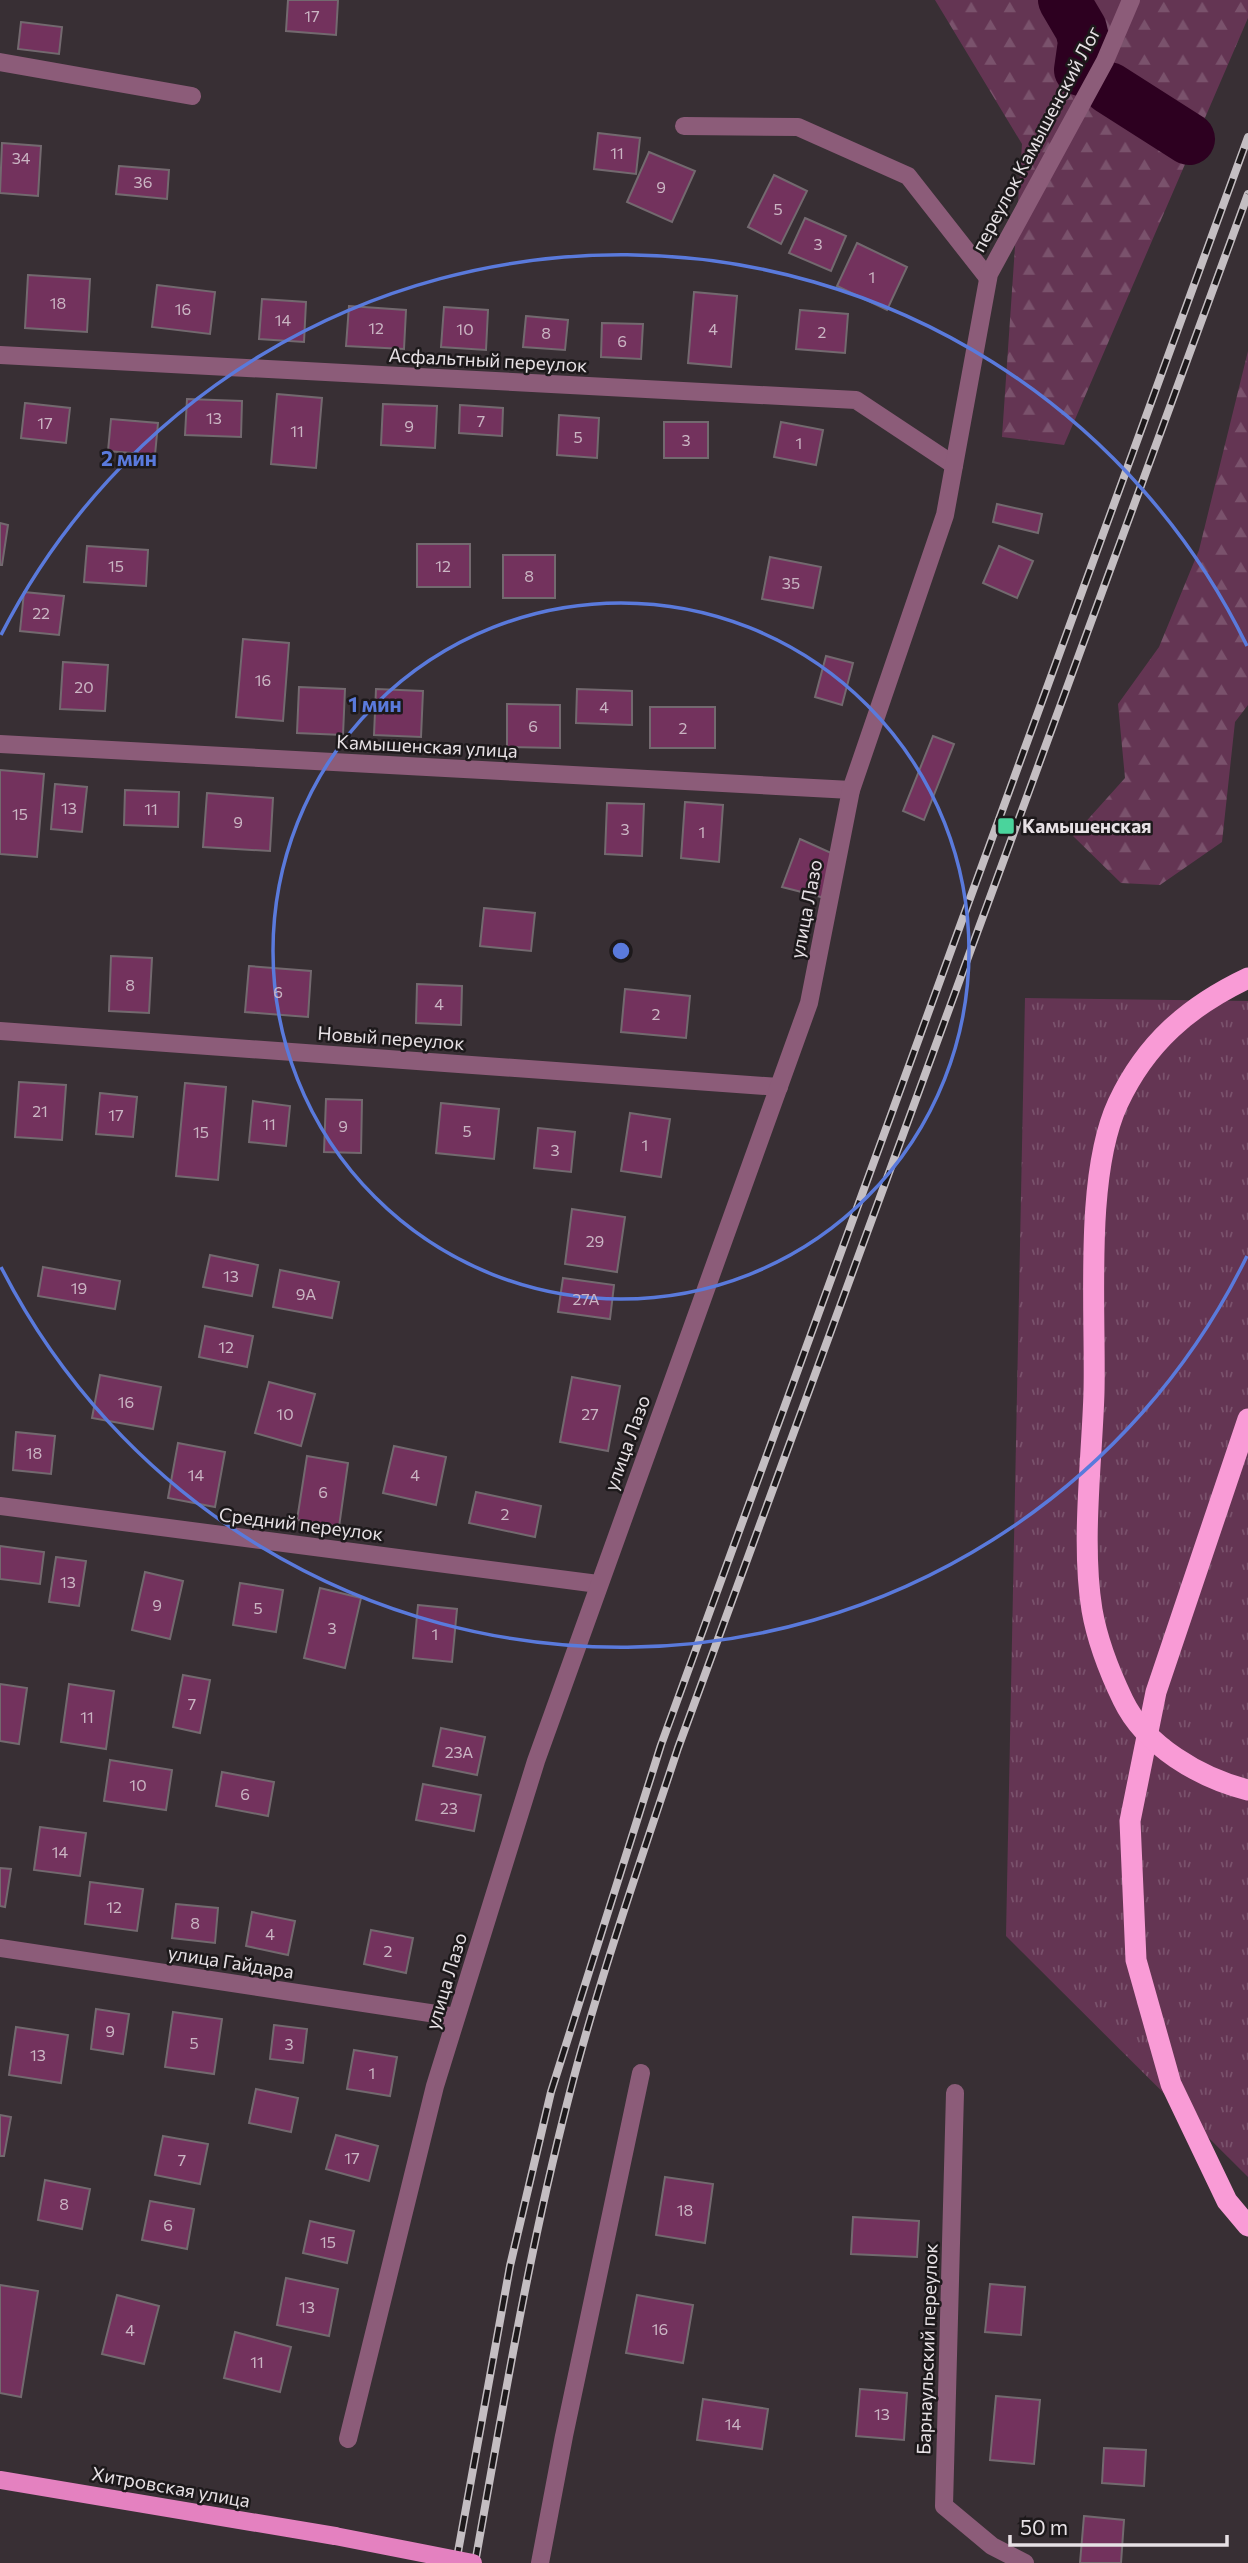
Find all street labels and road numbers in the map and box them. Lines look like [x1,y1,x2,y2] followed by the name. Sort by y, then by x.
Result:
[966,22,1105,256] street label: переулок Камышенский Лог
[388,343,588,376] street label: Асфальтный переулок
[336,729,518,762] street label: Камышенская улица
[785,857,826,960] street label: улица Лазо
[317,1021,465,1054] street label: Новый переулок
[599,1392,654,1494] street label: улица Лазо
[218,1502,384,1545] street label: Средний переулок
[420,1930,471,2032] street label: улица Лазо
[166,1940,296,1983] street label: улица Гайдара
[911,2243,942,2455] street label: Барнаульский переулок
[90,2461,252,2512] street label: Хитровская улица

